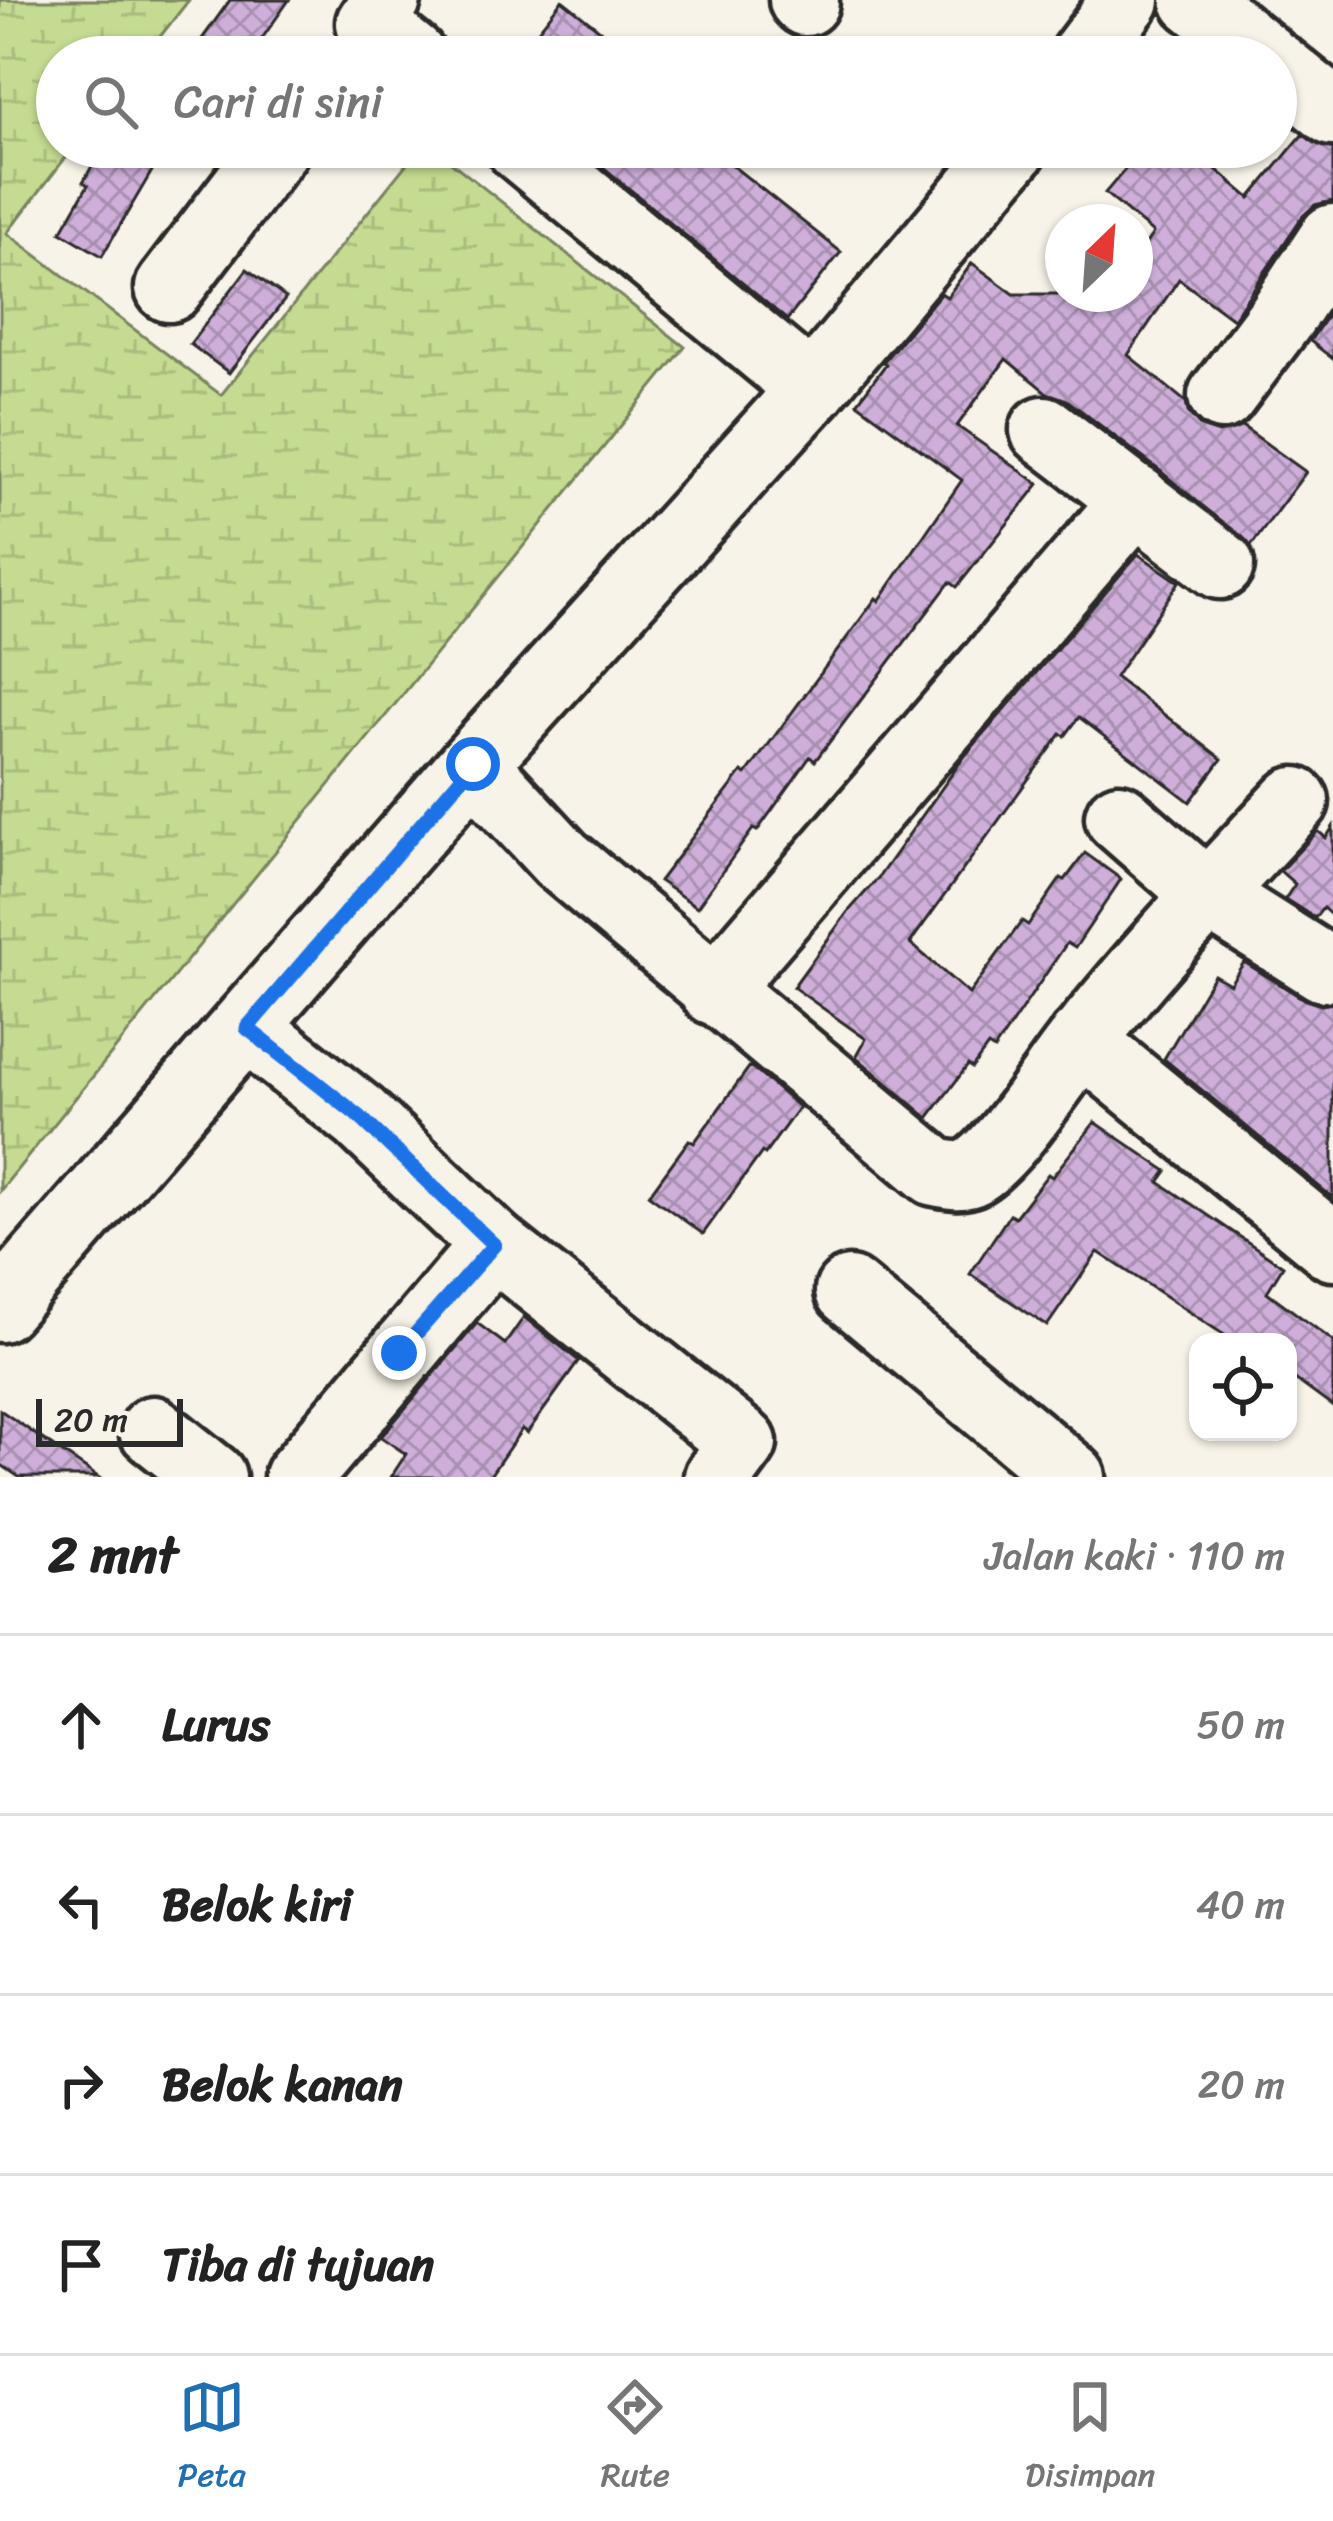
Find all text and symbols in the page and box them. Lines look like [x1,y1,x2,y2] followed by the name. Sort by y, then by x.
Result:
[36,36,1297,168] search box
[174,62,383,142] text: Cari di sini
[78,69,144,135] icon: search
[1045,204,1153,312] north arrow
[446,737,500,791] route start
[372,1326,426,1380] route end
[1189,1333,1297,1441] map controls
[1189,1333,1297,1441] button: locate
[54,1391,128,1449] text: 20 m
[36,1393,183,1446] scale bar
[48,1510,178,1600] text: 2 mnt
[985,1521,1285,1590] text: Jalan kaki · 110 m
[162,1685,270,1765] text: Lurus
[1196,1690,1285,1759] text: 50 m
[48,1692,114,1758] icon: ahead
[162,1865,352,1945] text: Belok kiri
[1196,1870,1285,1939] text: 40 m
[48,1872,114,1938] icon: left
[162,2045,402,2125] text: Belok kanan
[1198,2050,1285,2119] text: 20 m
[48,2052,114,2118] icon: right
[162,2225,434,2305] text: Tiba di tujuan
[48,2232,114,2298] icon: arrive
[178,2374,246,2504] tab: Peta
[601,2374,670,2504] tab: Rute
[1025,2374,1155,2504] tab: Disimpan

